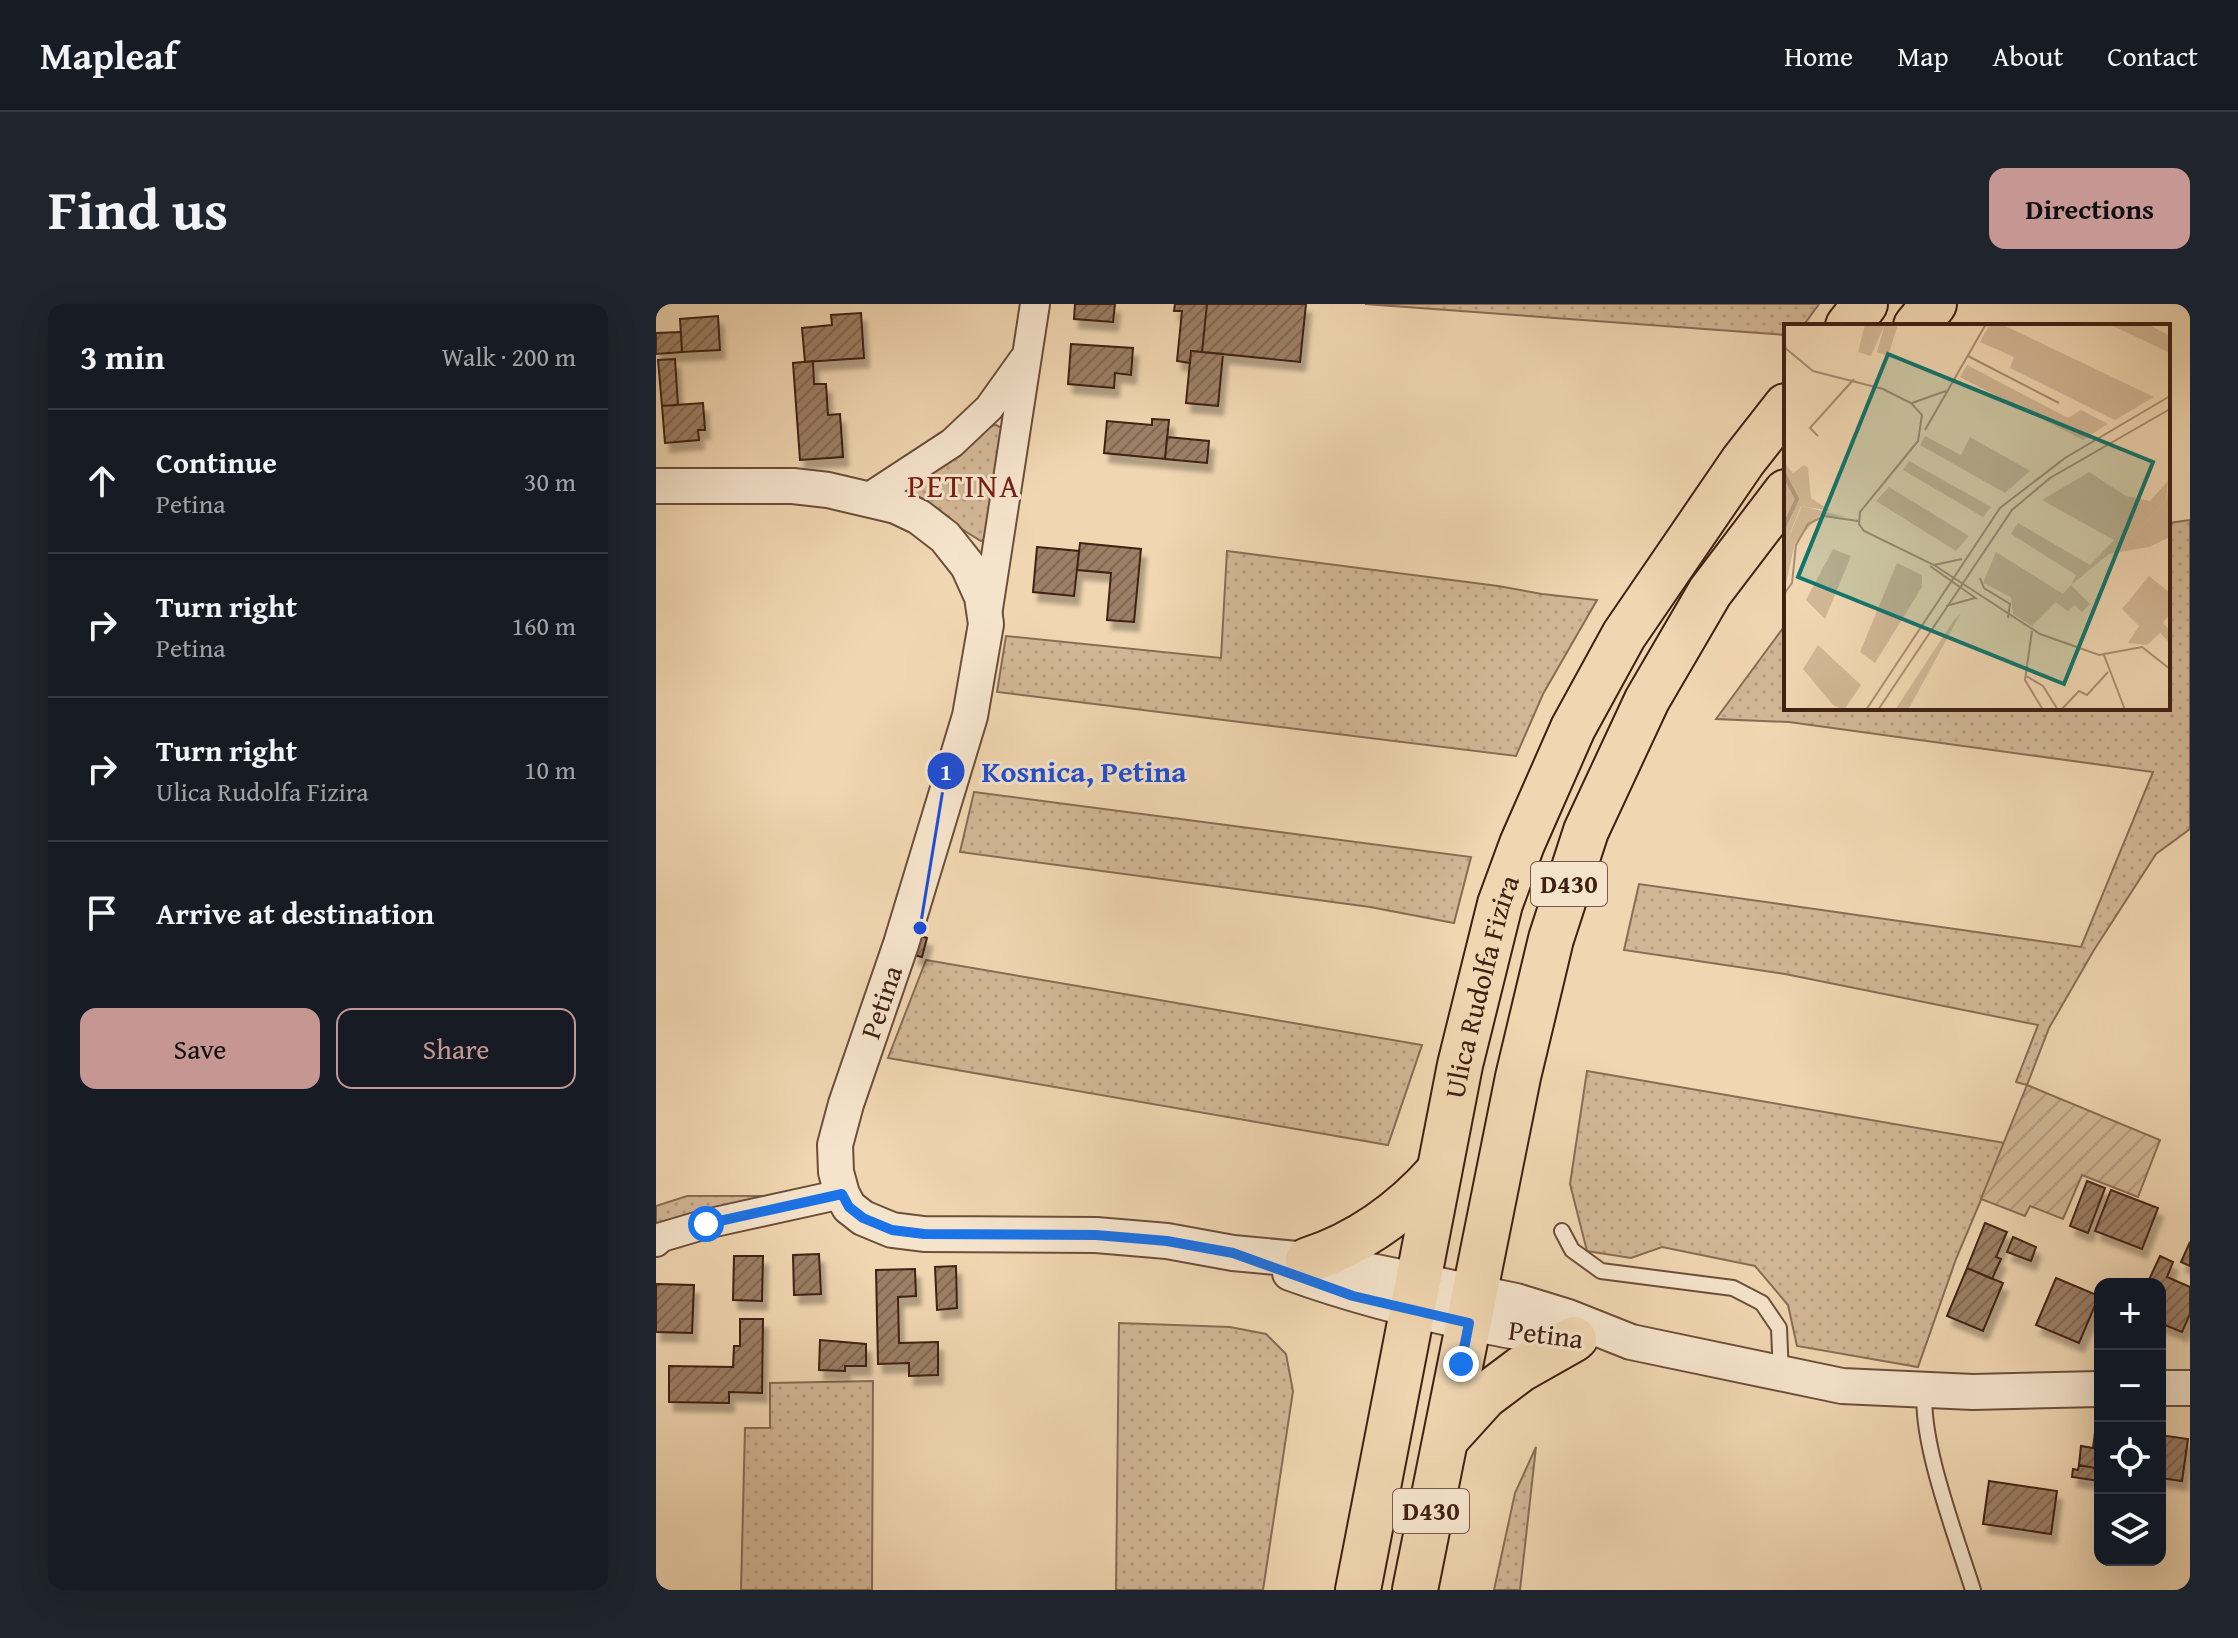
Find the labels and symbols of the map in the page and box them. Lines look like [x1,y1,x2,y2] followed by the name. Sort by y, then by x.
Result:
[1784,324,2170,710] inset map
[907,462,1021,509] district label: PETINA
[926,744,1203,798] callout: Kosnica, Petina
[981,749,1187,793] text: Kosnica, Petina
[940,754,952,789] text: 1
[1531,862,1607,906] road number: D430
[1433,868,1529,1102] street label: Ulica Rudolfa Fizira
[849,959,912,1044] street label: Petina
[688,1206,724,1242] route start
[1506,1309,1586,1359] street label: Petina
[1443,1346,1479,1382] route end
[1393,1489,1469,1533] road number: D430

